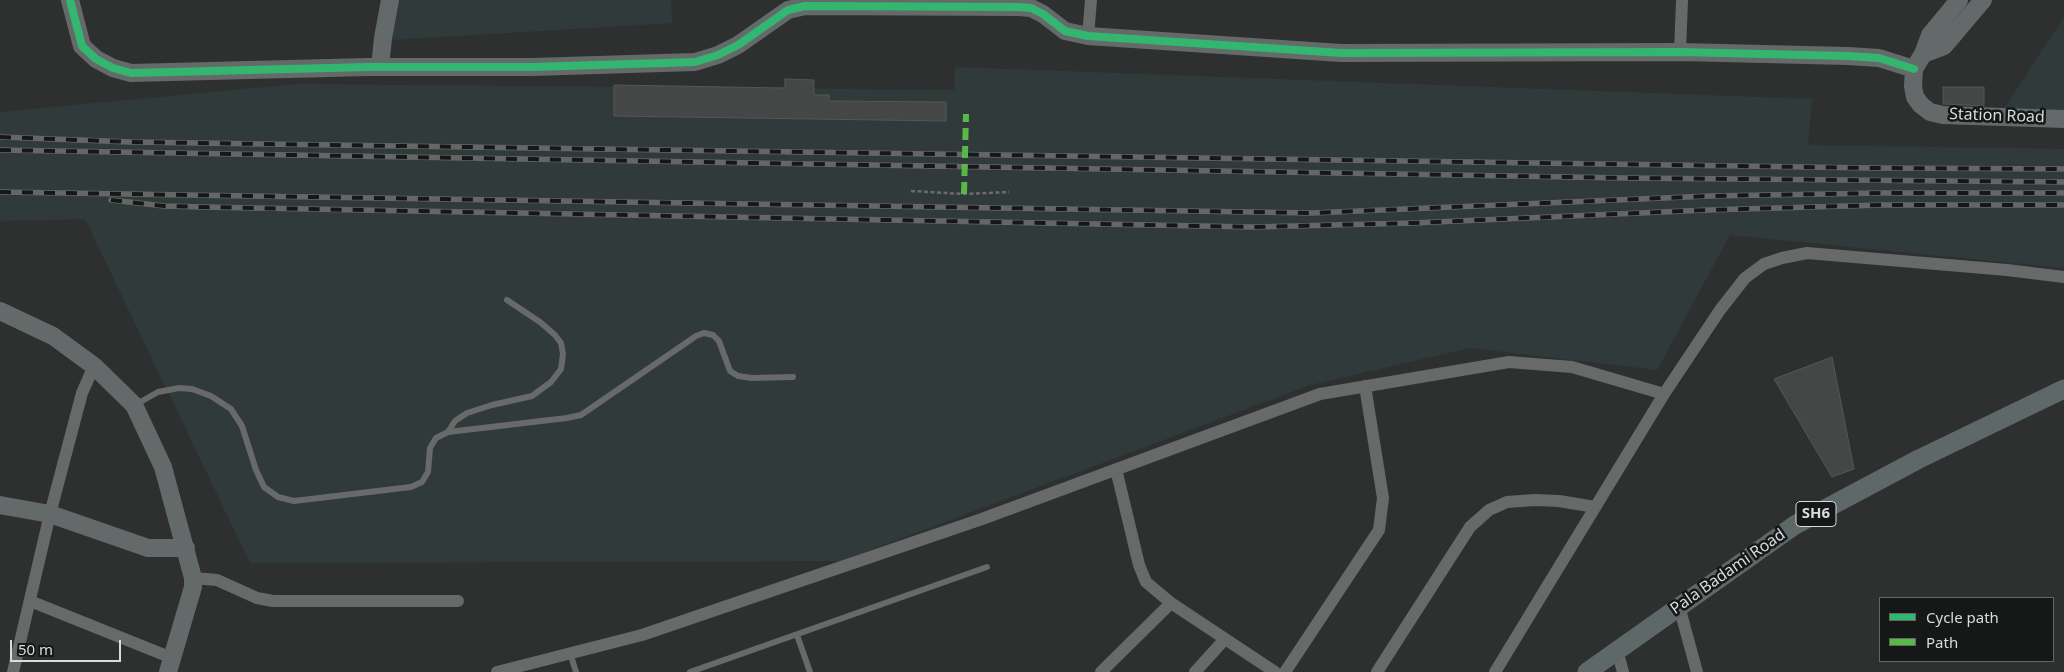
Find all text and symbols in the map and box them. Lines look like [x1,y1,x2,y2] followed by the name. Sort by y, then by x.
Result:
[1949,105,2045,127] street label: Station Road
[1796,502,1836,526] road number: SH6
[1667,525,1789,619] street label: Pala Badami Road
[1879,597,2054,662] legend
[1926,607,1999,627] text: Cycle path
[12,630,124,662] scale bar
[1926,632,1958,652] text: Path
[18,639,53,659] text: 50 m

